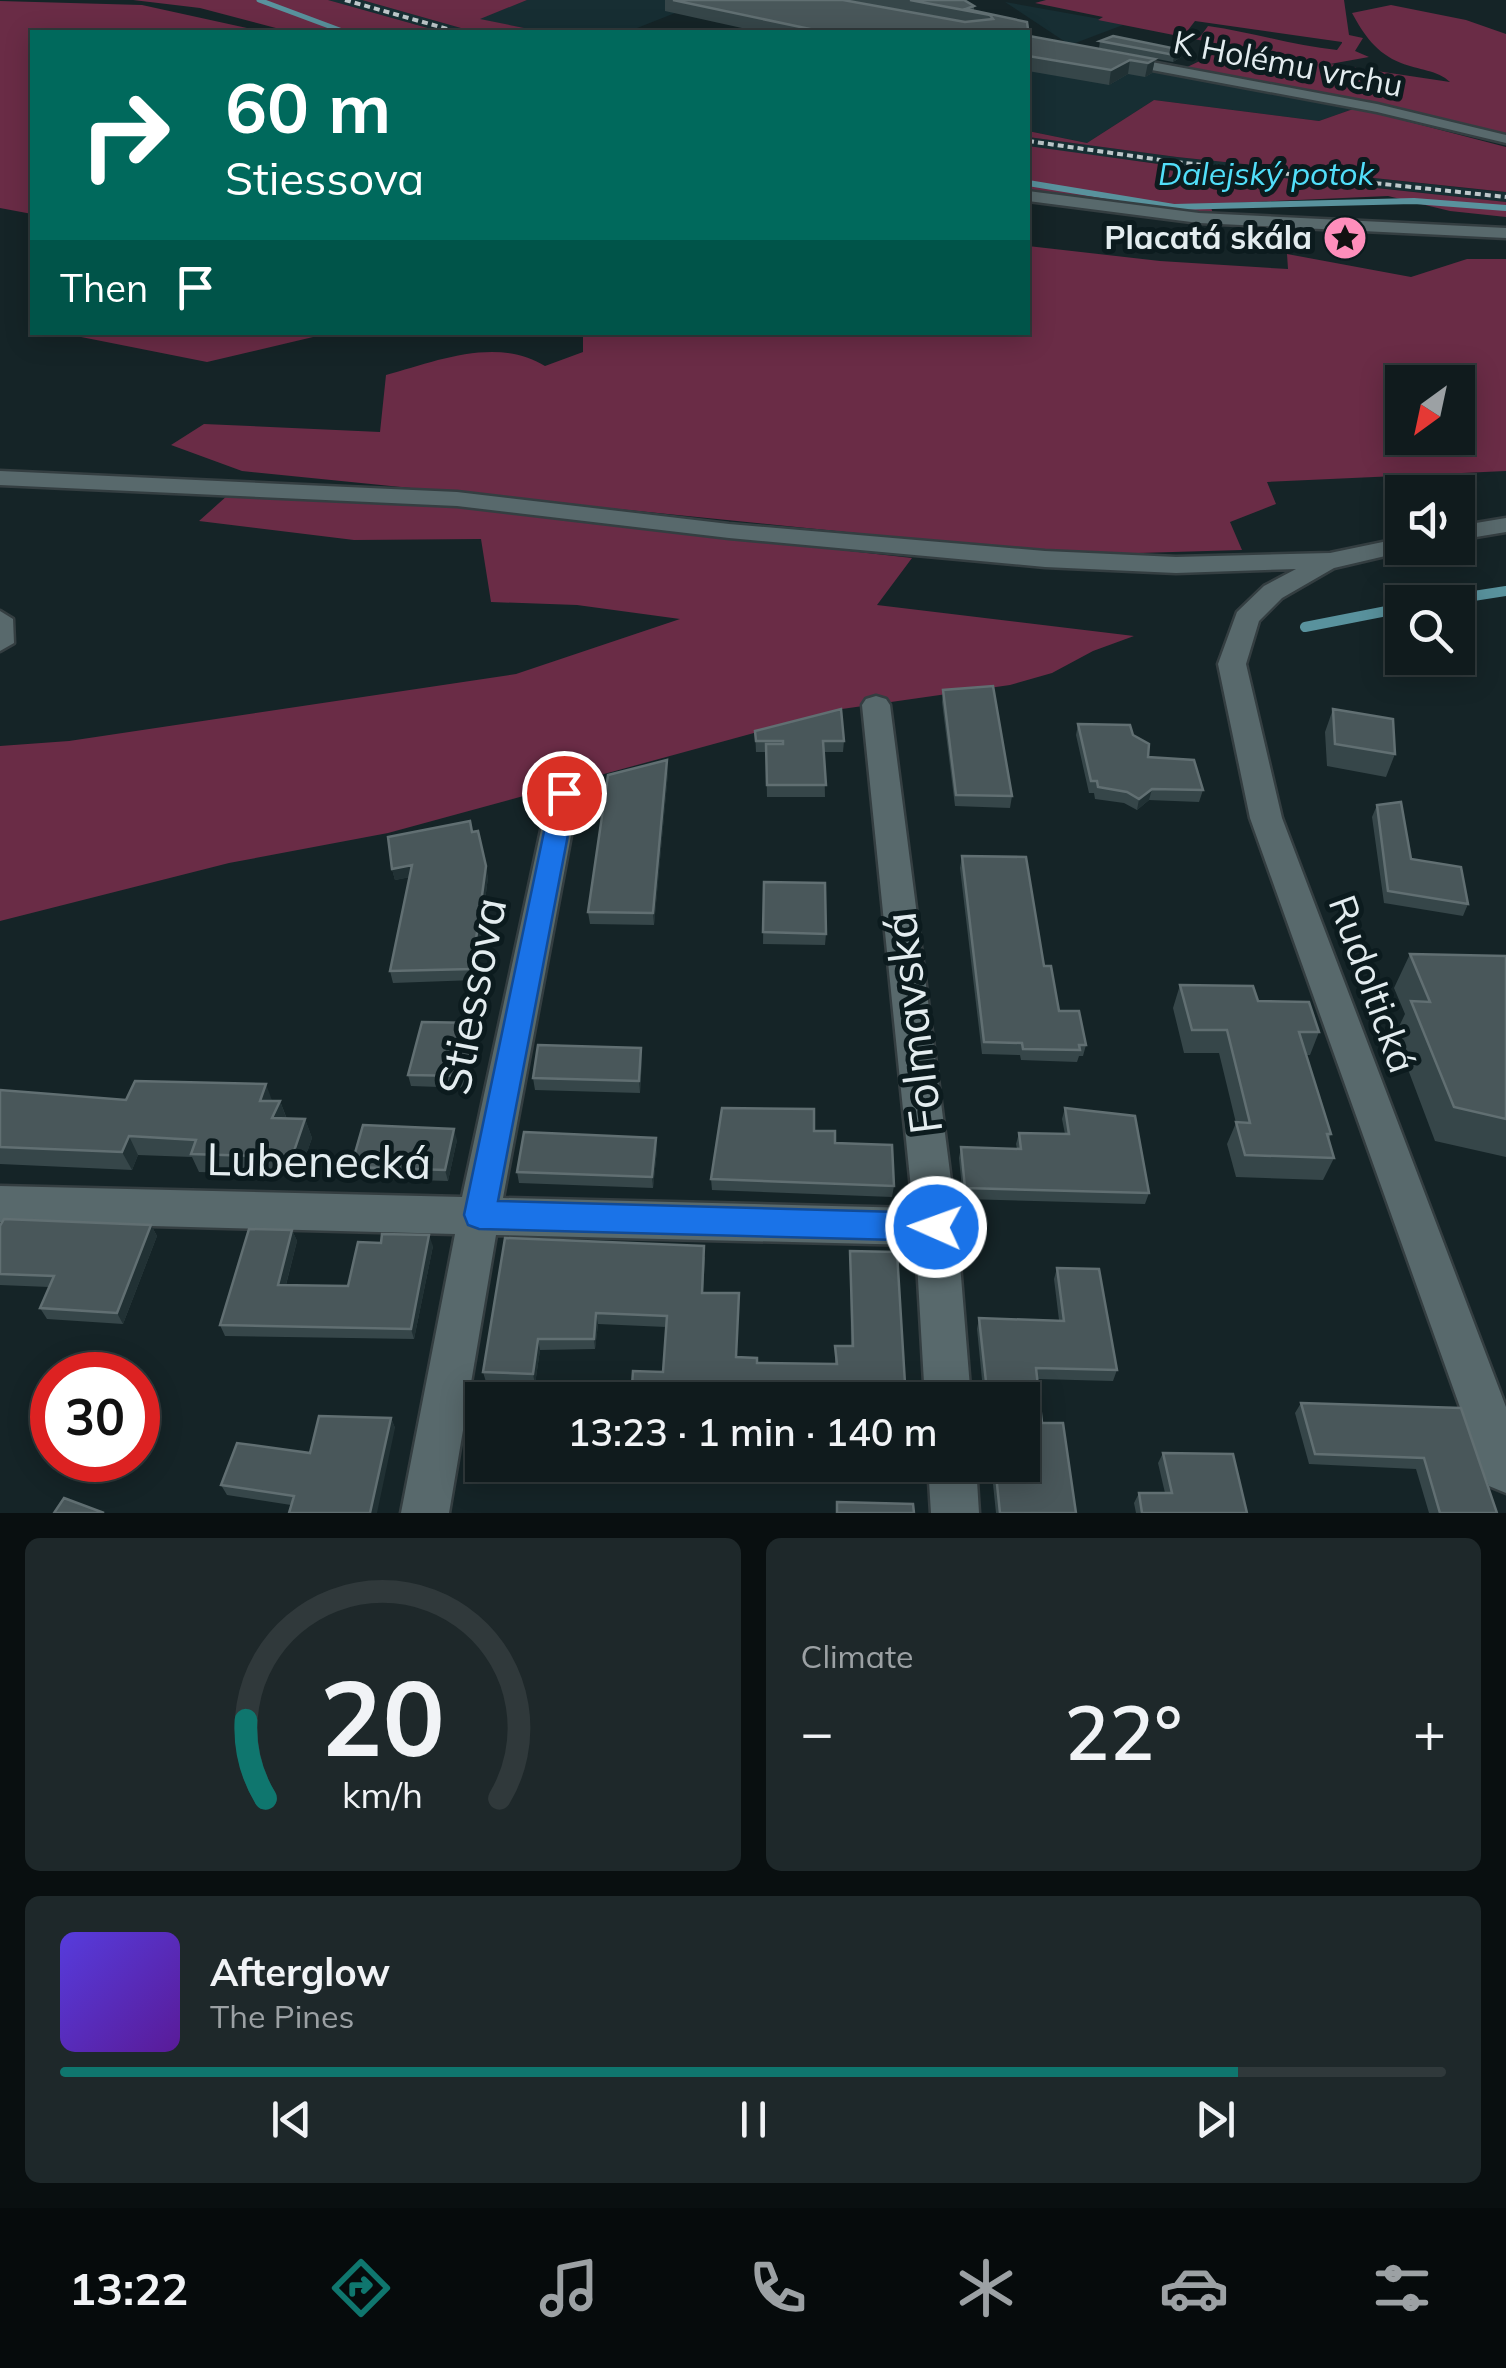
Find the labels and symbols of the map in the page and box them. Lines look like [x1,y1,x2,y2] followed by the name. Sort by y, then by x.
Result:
[1170,21,1406,105] street label: K Holému vrchu
[1158,153,1376,193] water label: Dalejský potok
[1322,215,1368,261] place icon: Placatá skála
[1104,217,1312,257] place label: Placatá skála
[1385,365,1475,455] north arrow
[522,751,607,836] pin
[1319,888,1427,1079] street label: Rudoltická
[425,893,518,1099] street label: Stiessova
[871,909,953,1137] street label: Folmavská
[206,1130,432,1190] street label: Lubenecká
[884,1175,988,1279] position arrow
[30,1352,160,1482] speed limit sign: 30

